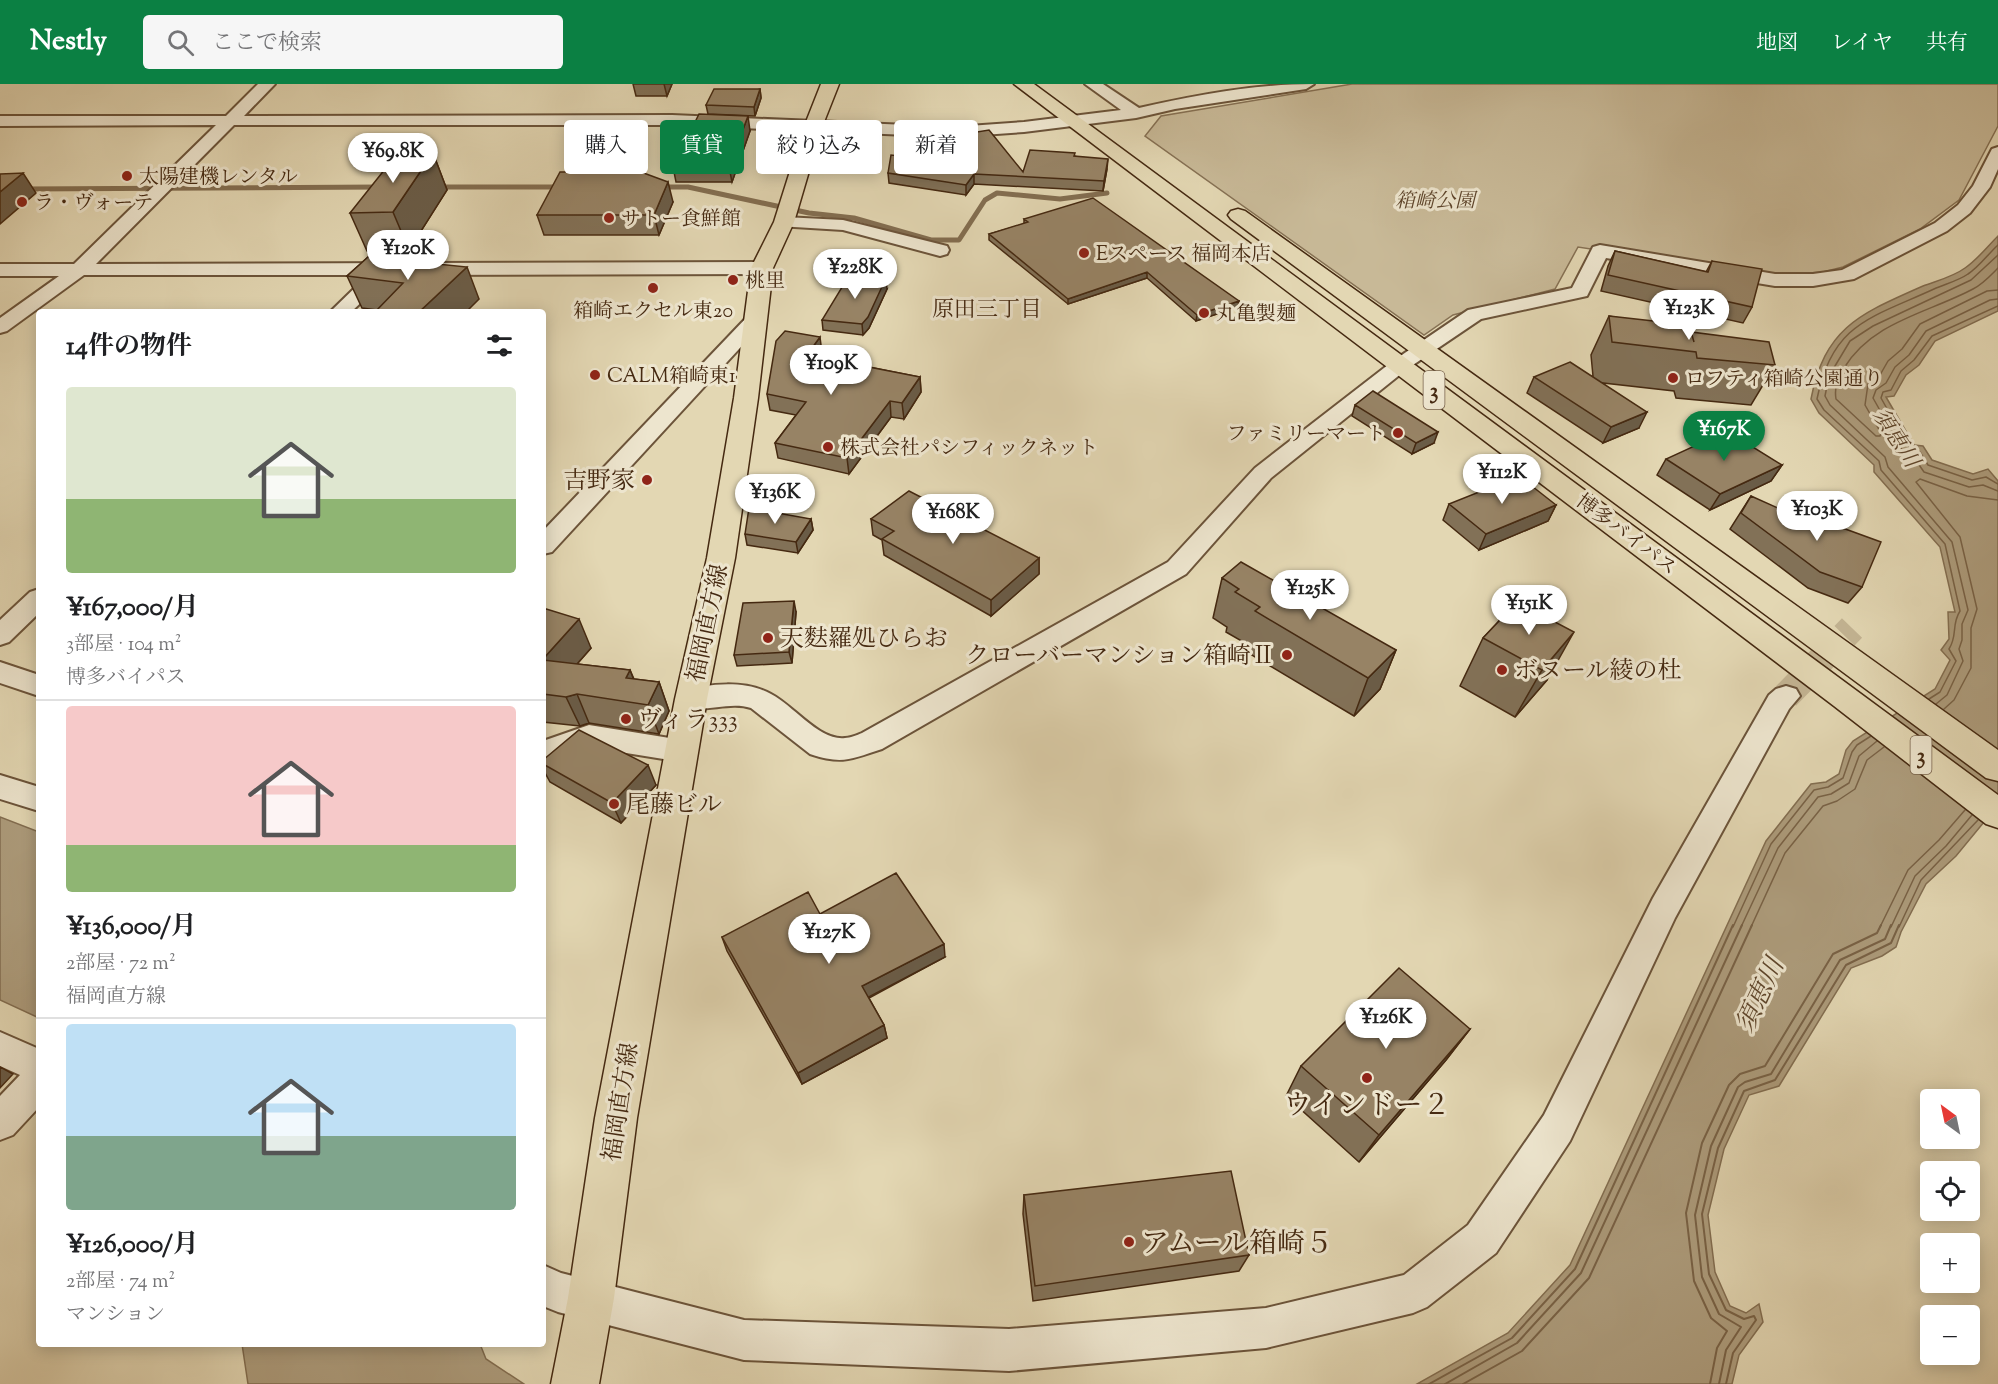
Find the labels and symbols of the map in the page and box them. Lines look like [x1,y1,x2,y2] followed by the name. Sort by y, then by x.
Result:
[344,133,442,184] pin: ¥69.8K
[139,164,298,193] place label: 太陽建機レンタル
[120,169,134,183] marker: 太陽建機レンタル
[1395,188,1478,217] park label: 箱崎公園
[34,190,153,219] place label: ラ・ヴォーテ
[15,195,29,209] marker: ラ・ヴォーテ
[621,206,741,235] place label: サトー食鮮館
[602,211,616,225] marker: サトー食鮮館
[366,230,450,281] pin: ¥120K
[1096,241,1271,270] place label: Eスペース 福岡本店
[1077,246,1091,260] marker: Eスペース 福岡本店
[813,249,897,300] pin: ¥228K
[745,268,785,297] place label: 桃里
[726,273,740,287] marker: 桃里
[646,281,660,295] marker: 箱崎エクセル東20
[1647,290,1731,341] pin: ¥123K
[932,295,1042,327] district label: 原田三丁目
[573,298,733,327] place label: 箱崎エクセル東20
[1216,301,1296,330] place label: 丸亀製麺
[1197,306,1211,320] marker: 丸亀製麺
[789,345,873,396] pin: ¥109K
[607,363,736,392] place label: CALM箱崎東1
[1685,366,1883,395] place label: ロフティ箱崎公園通り
[588,368,602,382] marker: CALM箱崎東1
[1424,371,1444,409] road number: 3
[1666,371,1680,385] marker: ロフティ箱崎公園通り
[1863,402,1927,477] water label: 須恵川
[1682,411,1766,462] pin: ¥167K
[1226,421,1386,450] place label: ファミリーマート
[1391,426,1405,440] marker: ファミリーマート
[840,435,1098,464] place label: 株式会社パシフィックネット
[821,440,835,454] marker: 株式会社パシフィックネット
[1460,454,1544,505] pin: ¥112K
[563,465,635,499] place label: 吉野家
[640,473,654,487] marker: 吉野家
[733,474,817,525] pin: ¥136K
[1569,488,1682,584] street label: 博多バイパス
[1775,491,1859,542] pin: ¥103K
[911,494,995,545] pin: ¥168K
[680,561,738,686] street label: 福岡直方線
[1268,570,1352,621] pin: ¥125K
[1487,585,1571,636] pin: ¥151K
[780,623,948,657] place label: 天麩羅処ひらお
[761,631,775,645] marker: 天麩羅処ひらお
[965,640,1275,674] place label: クローバーマンション箱崎Ⅱ
[1280,648,1294,662] marker: クローバーマンション箱崎Ⅱ
[1514,655,1682,689] place label: ボヌール綾の杜
[1495,663,1509,677] marker: ボヌール綾の杜
[638,704,738,738] place label: ヴィラ333
[619,712,633,726] marker: ヴィラ333
[1910,736,1932,774] road number: 3
[626,789,722,823] place label: 尾藤ビル
[607,797,621,811] marker: 尾藤ビル
[787,914,871,965] pin: ¥127K
[1728,950,1796,1039] water label: 須恵川
[1344,999,1428,1050] pin: ¥126K
[596,1040,648,1164] street label: 福岡直方線
[1360,1071,1374,1085] marker: ウインドー２
[1283,1087,1451,1127] place label: ウインドー２
[1920,1089,1980,1149] north arrow
[1141,1225,1333,1265] place label: アムール箱崎５
[1122,1235,1136,1249] marker: アムール箱崎５

